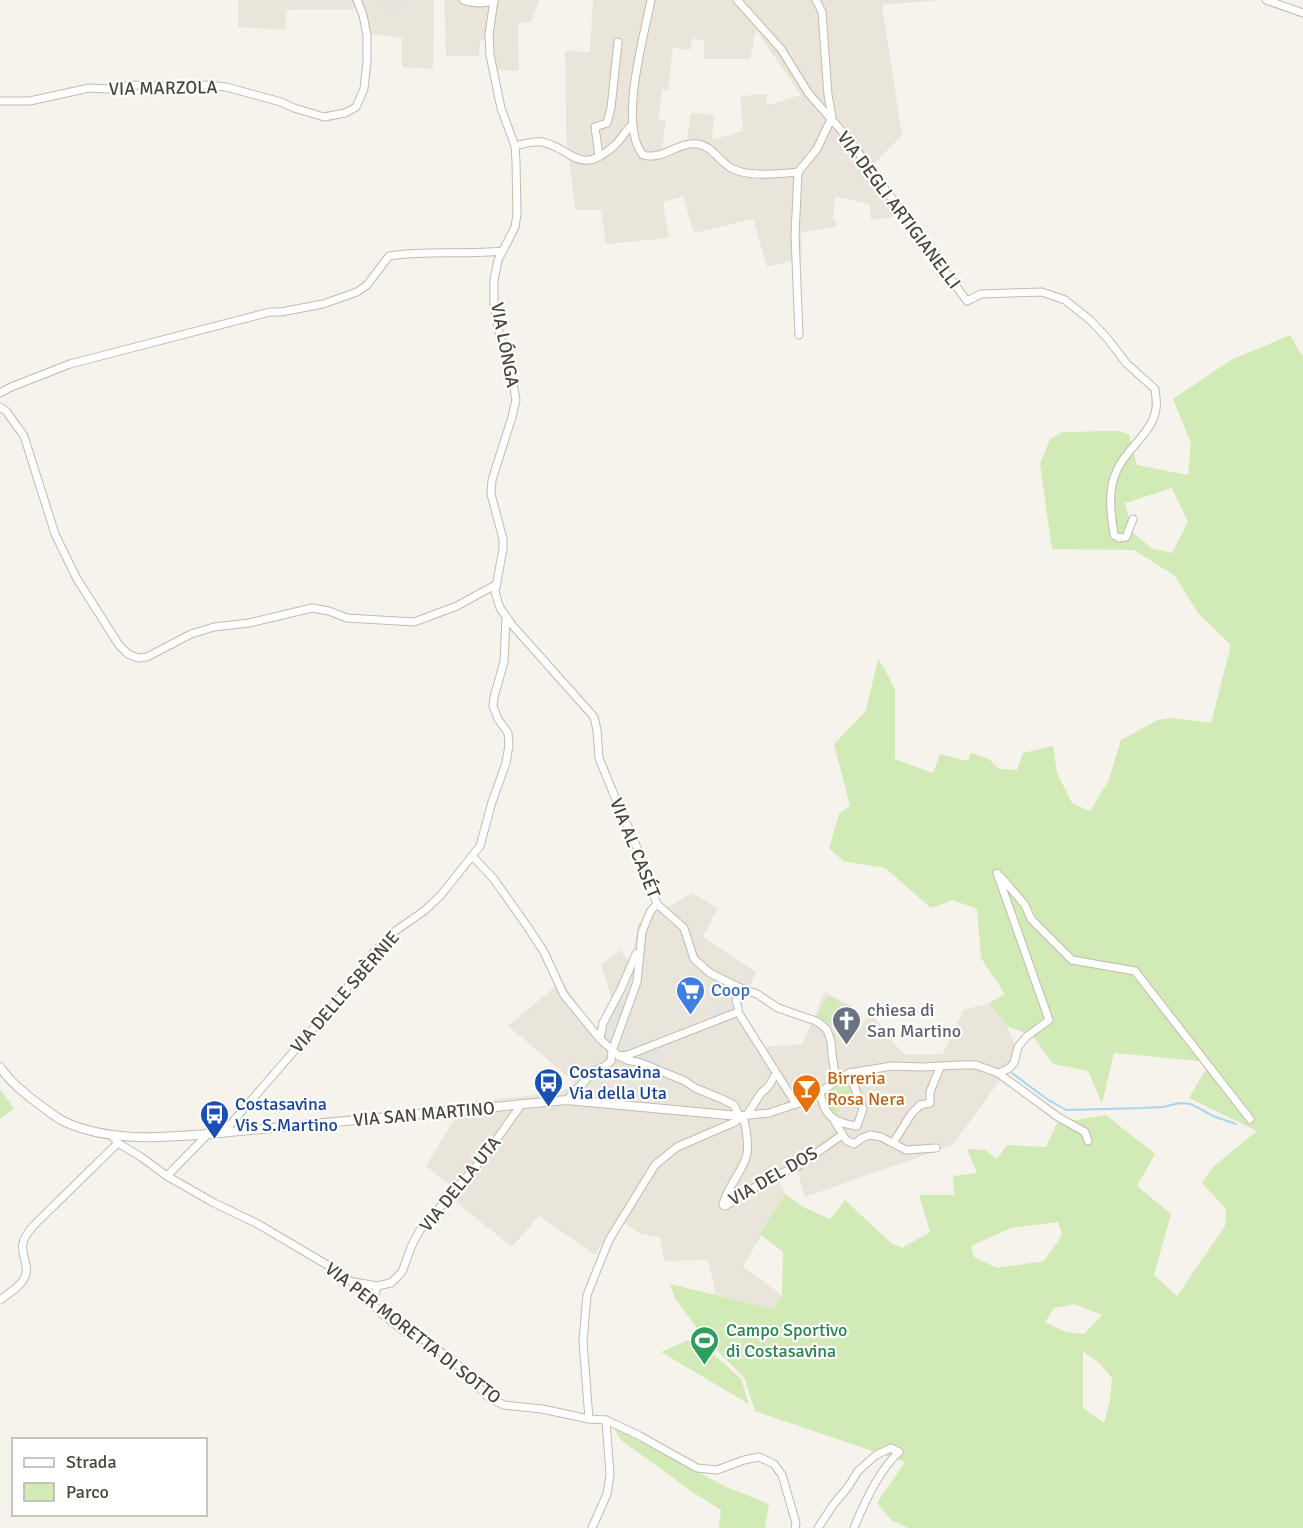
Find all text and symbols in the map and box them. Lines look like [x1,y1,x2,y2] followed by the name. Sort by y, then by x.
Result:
[108,76,218,100] street label: VIA MARZOLA
[832,127,966,293] street label: VIA DEGLI ARTIGIANELLI
[486,301,524,389] street label: VIA LÓNGA
[605,795,665,901] street label: VIA AL CASÉT
[286,926,404,1058] street label: VIA DELLE SBÈRNIE
[674,974,706,1016] supermarket icon: Coop
[711,979,750,1001] place label: Coop
[867,999,961,1042] place label: chiesa di San Martino
[830,1004,862,1046] church icon: chiesa di San Martino
[569,1061,667,1104] place label: Costasavina Via della Uta
[532,1066,564,1108] bus stop icon: Costasavina Via della Uta
[827,1067,905,1110] place label: Birreria Rosa Nera
[790,1072,822,1114] bar icon: Birreria Rosa Nera
[235,1093,338,1136] place label: Costasavina Vis S.Martino
[352,1097,496,1131] street label: VIA SAN MARTINO
[198,1098,230,1140] bus stop icon: Costasavina Vis S.Martino
[415,1132,505,1236] street label: VIA DELLA UTA
[725,1142,821,1210] street label: VIA DEL DOS
[321,1258,505,1408] street label: VIA PER MORETTA DI SOTTO
[726,1319,847,1362] place label: Campo Sportivo di Costasavina
[689,1324,721,1366] sports icon: Campo Sportivo di Costasavina
[12,1438,207,1516] legend
[66,1451,117,1473] text: Strada
[66,1481,109,1503] text: Parco

